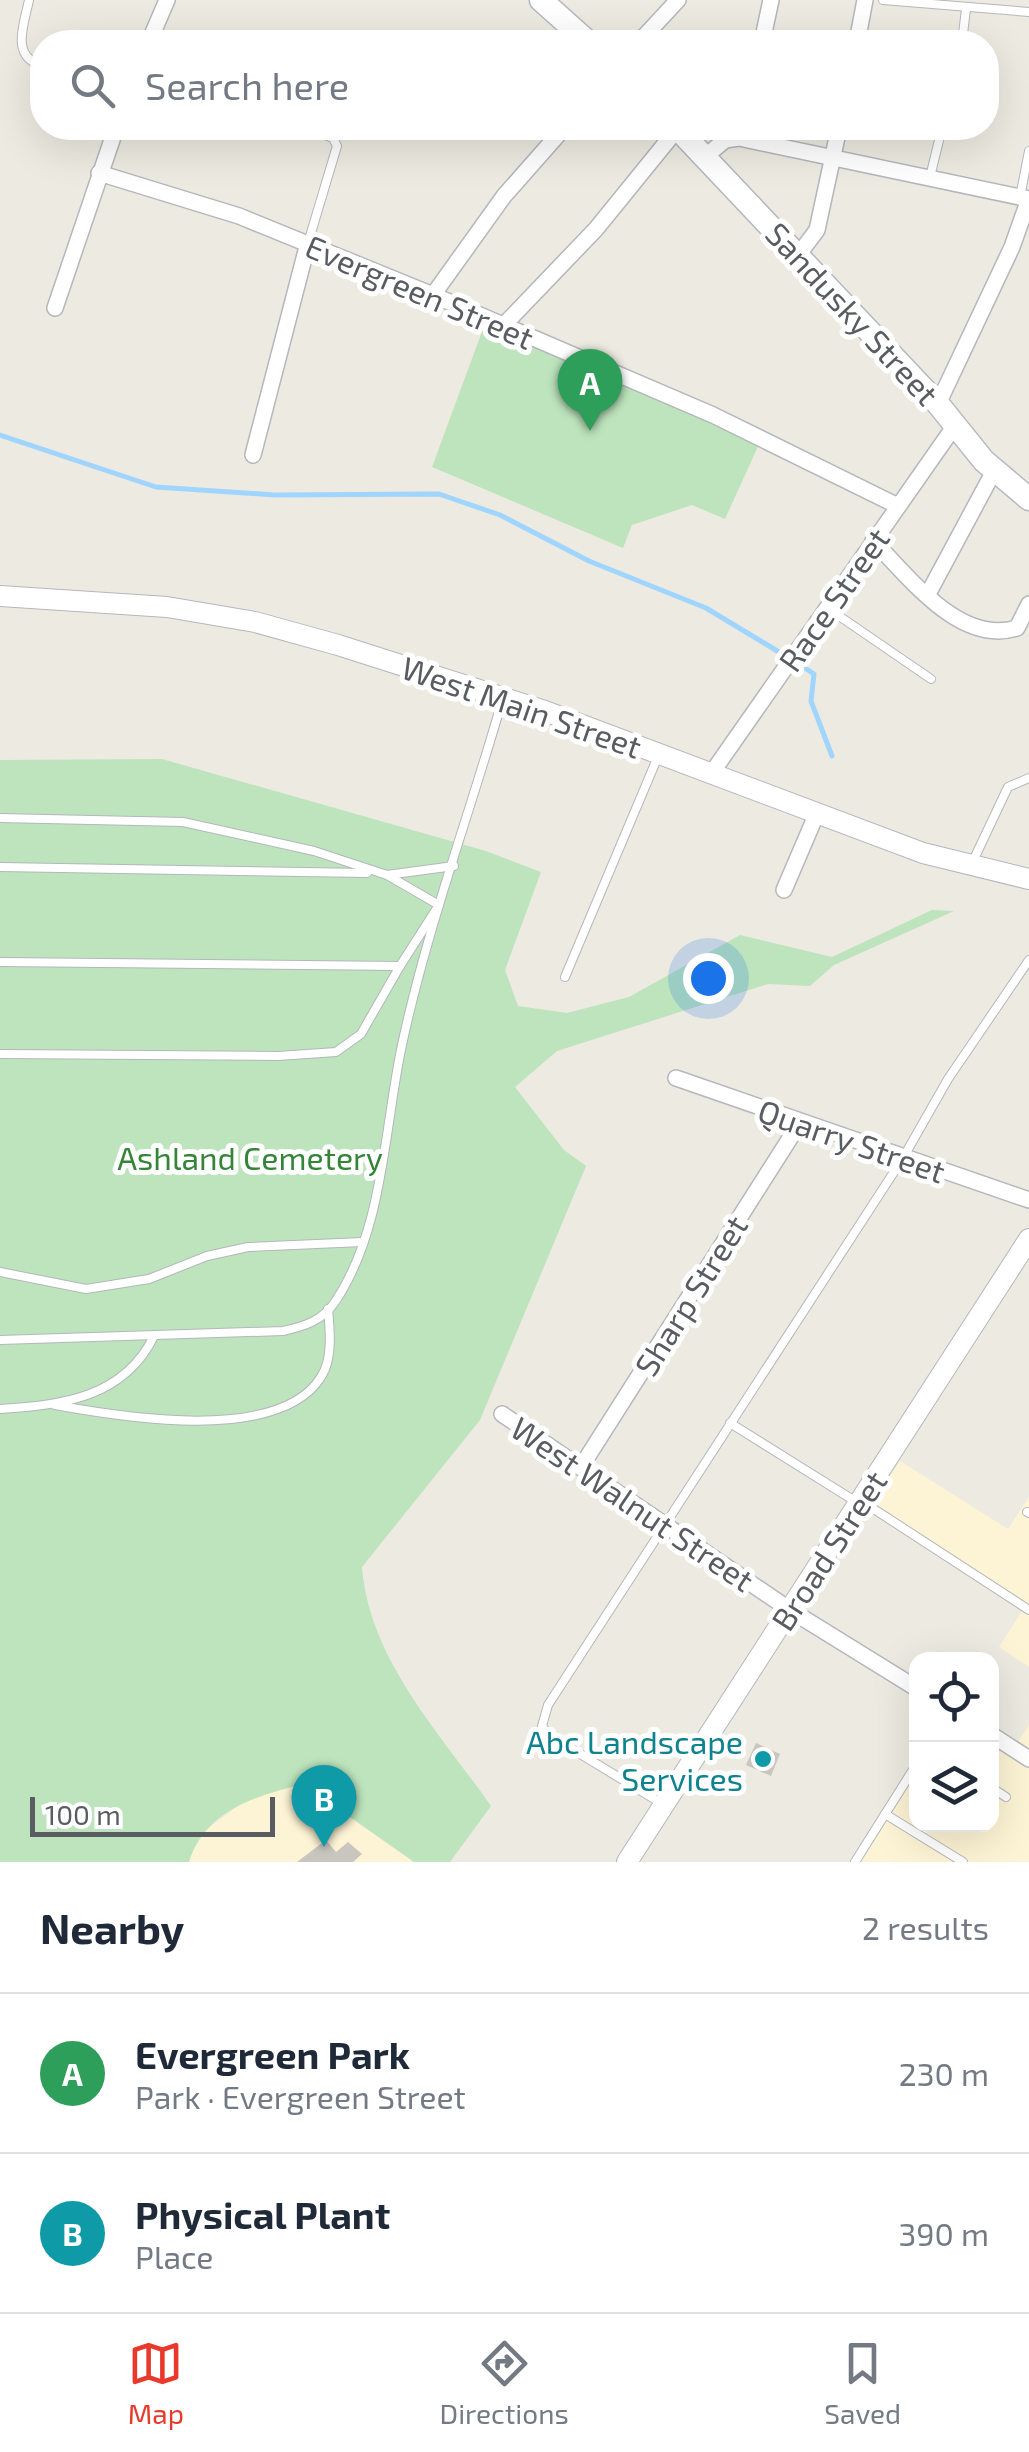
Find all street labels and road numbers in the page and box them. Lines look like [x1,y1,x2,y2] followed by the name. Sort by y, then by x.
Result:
[759,214,947,412] street label: Sandusky Street
[300,226,540,356] street label: Evergreen Street
[770,520,896,678] street label: Race Street
[397,647,647,765] street label: West Main Street
[753,1090,950,1191] street label: Quarry Street
[626,1208,754,1382] street label: Sharp Street
[505,1408,761,1598] street label: West Walnut Street
[762,1463,894,1637] street label: Broad Street

